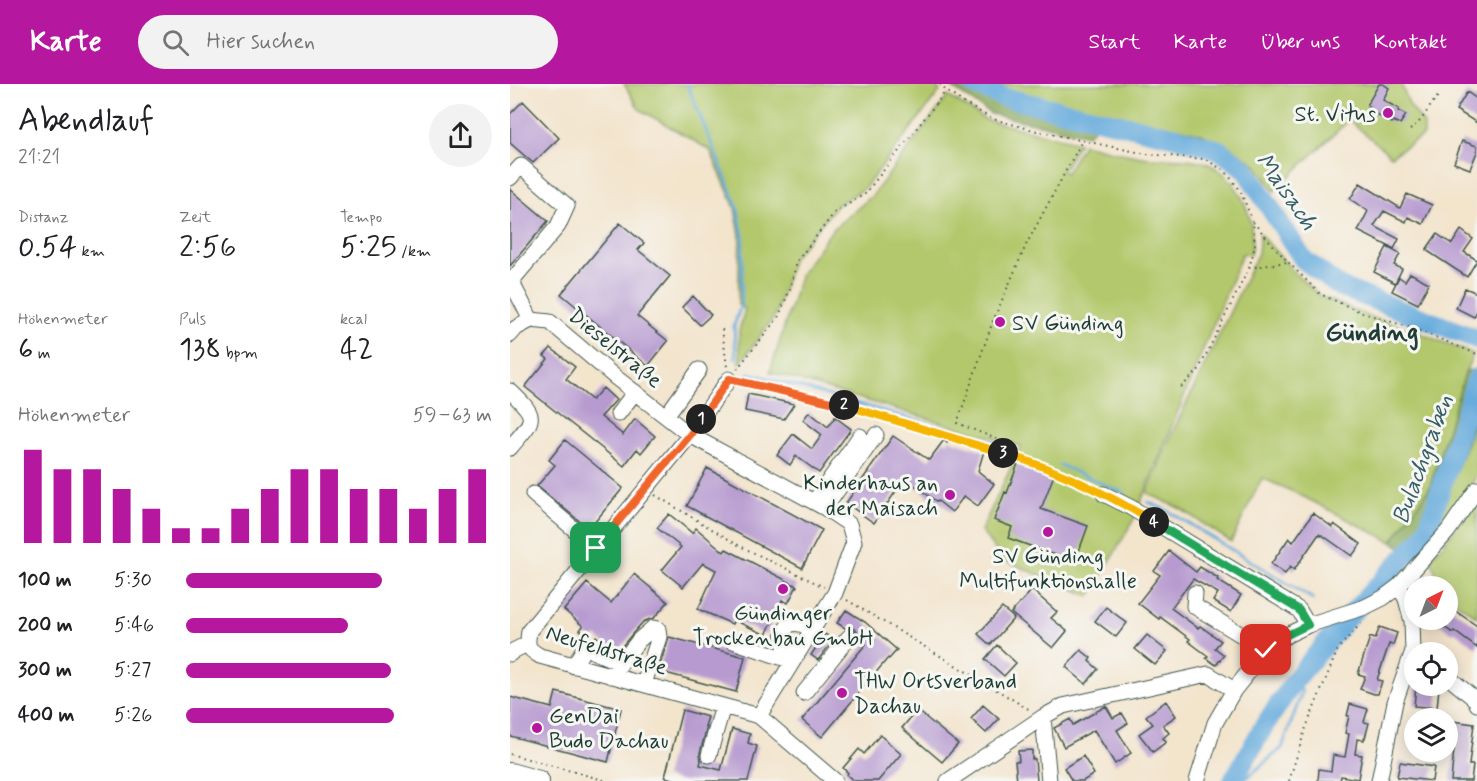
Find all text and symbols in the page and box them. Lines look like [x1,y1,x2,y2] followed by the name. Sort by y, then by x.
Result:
[138,15,558,69] search box
[30,24,102,61] text: Karte
[159,26,192,59] icon: search
[207,28,315,56] text: Hier suchen
[1089,28,1141,56] text: Start
[1174,28,1227,56] text: Karte
[1260,28,1340,56] text: Über uns
[1373,28,1447,56] text: Kontakt
[18,99,154,143] text: Abendlauf
[1295,101,1376,129] place label: St. Vitus
[429,104,492,167] button: share
[1381,106,1395,120] marker: St. Vitus
[18,144,60,171] text: 21:21
[1248,147,1324,237] water label: Maisach
[18,207,68,228] text: Distanz
[179,207,212,228] text: Zeit
[340,207,382,228] text: Tempo
[18,228,77,267] text: 0.54
[179,228,236,267] text: 2:56
[340,228,397,267] text: 5:25
[77,241,105,262] text: km
[397,241,431,262] text: /km
[562,302,668,395] street label: Dieselstraße
[18,309,108,330] text: Höhenmeter
[179,309,206,330] text: Puls
[340,309,367,330] text: kcal
[1012,310,1124,339] place label: SV Günding
[993,315,1007,329] marker: SV Günding
[1325,316,1419,351] district label: Günding
[18,330,33,369] text: 6
[179,330,221,369] text: 138
[340,330,373,369] text: 42
[33,343,50,364] text: m
[221,343,258,364] text: bpm
[829,390,859,420] pin: 2
[1386,391,1461,528] water label: Bulachgraben
[840,394,848,415] text: 2
[18,402,130,429] text: Höhenmeter
[413,402,492,429] text: 59–63 m
[686,404,716,434] pin: 1
[697,408,705,429] text: 1
[988,438,1018,468] pin: 3
[999,442,1007,463] text: 3
[803,470,938,523] place label: Kinderhaus an der Maisach
[943,488,957,502] marker: Kinderhaus an der Maisach
[1139,507,1169,537] pin: 4
[1149,511,1159,532] text: 4
[570,522,621,573] pin
[1041,525,1055,539] marker: SV Günding Multifunktionshalle
[579,531,612,564] icon: arrive
[959,543,1137,596] place label: SV Günding Multifunktionshalle
[18,567,72,594] text: 100 m
[114,567,152,594] text: 5:30
[1404,576,1458,630] north arrow
[1404,576,1458,762] map controls
[776,582,790,596] marker: Gündinger Trockenbau GmbH
[692,600,874,653] place label: Gündinger Trockenbau GmbH
[18,612,73,639] text: 200 m
[114,612,154,639] text: 5:46
[542,619,671,683] street label: Neufeldstraße
[1240,624,1291,675] pin
[1249,633,1282,666] icon: check
[1404,642,1458,696] button: locate
[18,657,72,684] text: 300 m
[114,657,151,684] text: 5:27
[854,668,1017,721] place label: THW Ortsverband Dachau
[835,686,849,700] marker: THW Ortsverband Dachau
[18,702,74,729] text: 400 m
[114,702,152,729] text: 5:26
[549,703,669,756] place label: GenDai Budo Dachau
[1404,708,1458,762] button: layers
[530,721,544,735] marker: GenDai Budo Dachau

